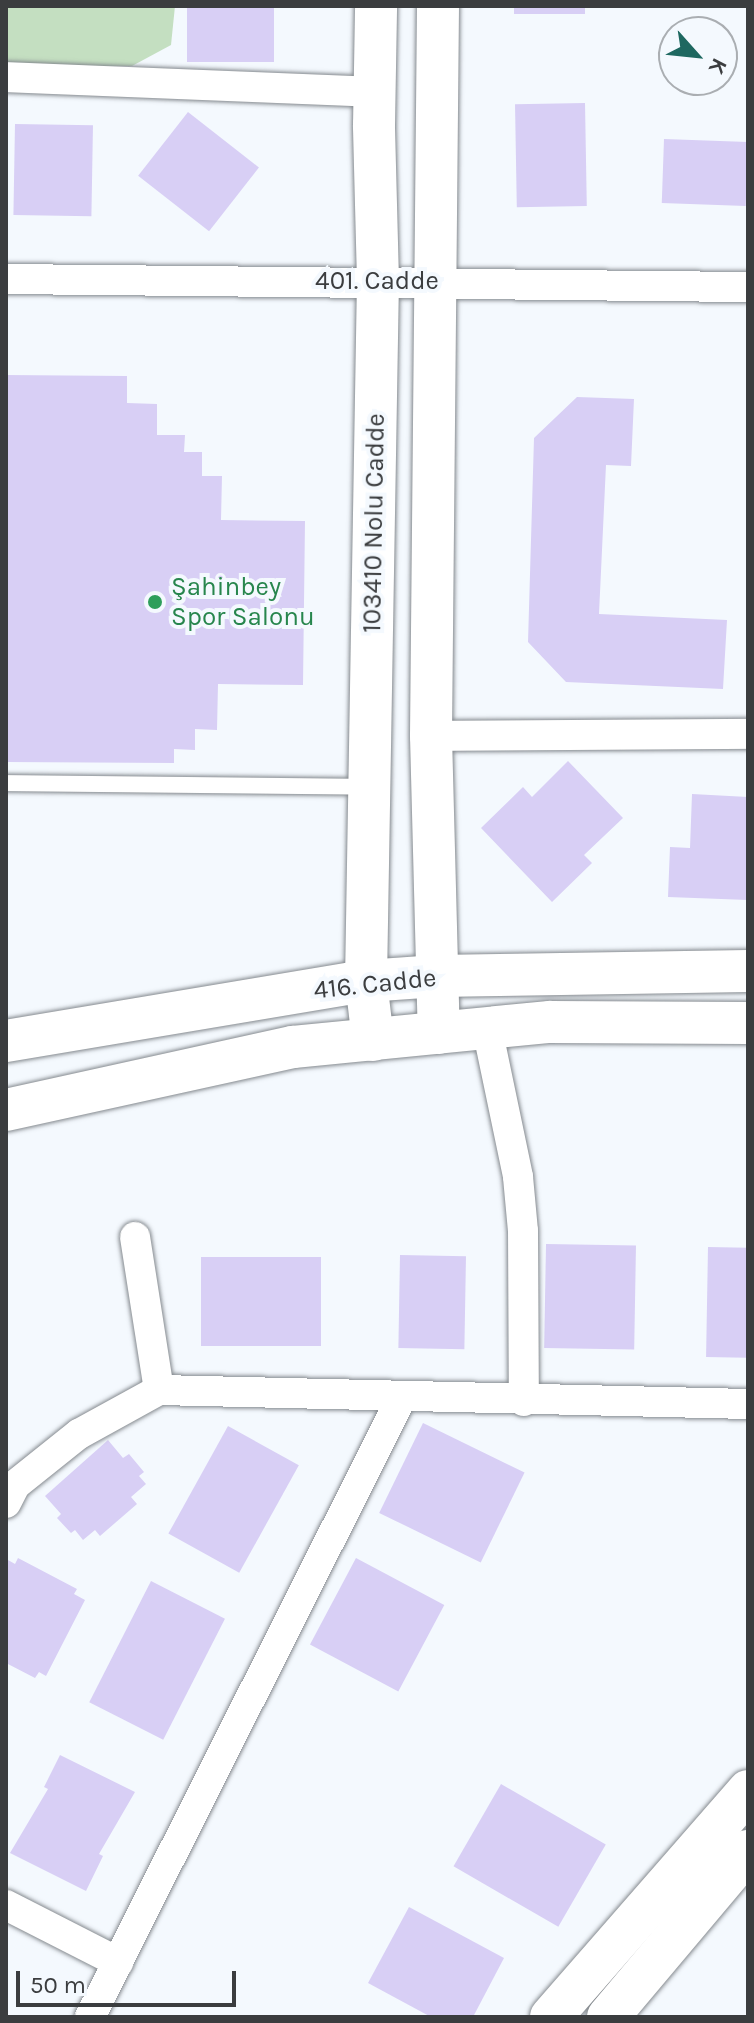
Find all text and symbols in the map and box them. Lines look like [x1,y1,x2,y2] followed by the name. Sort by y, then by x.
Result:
[658,16,738,96] north arrow
[703,54,732,78] text: K
[315,265,439,297] street label: 401. Cadde
[356,413,392,633] street label: 103410 Nolu Cadde
[171,571,315,632] place label: Şahinbey Spor Salonu
[146,593,164,611] marker: Şahinbey Spor Salonu
[312,962,438,1006] street label: 416. Cadde
[20,1955,240,2005] scale bar
[30,1971,86,1999] text: 50 m

